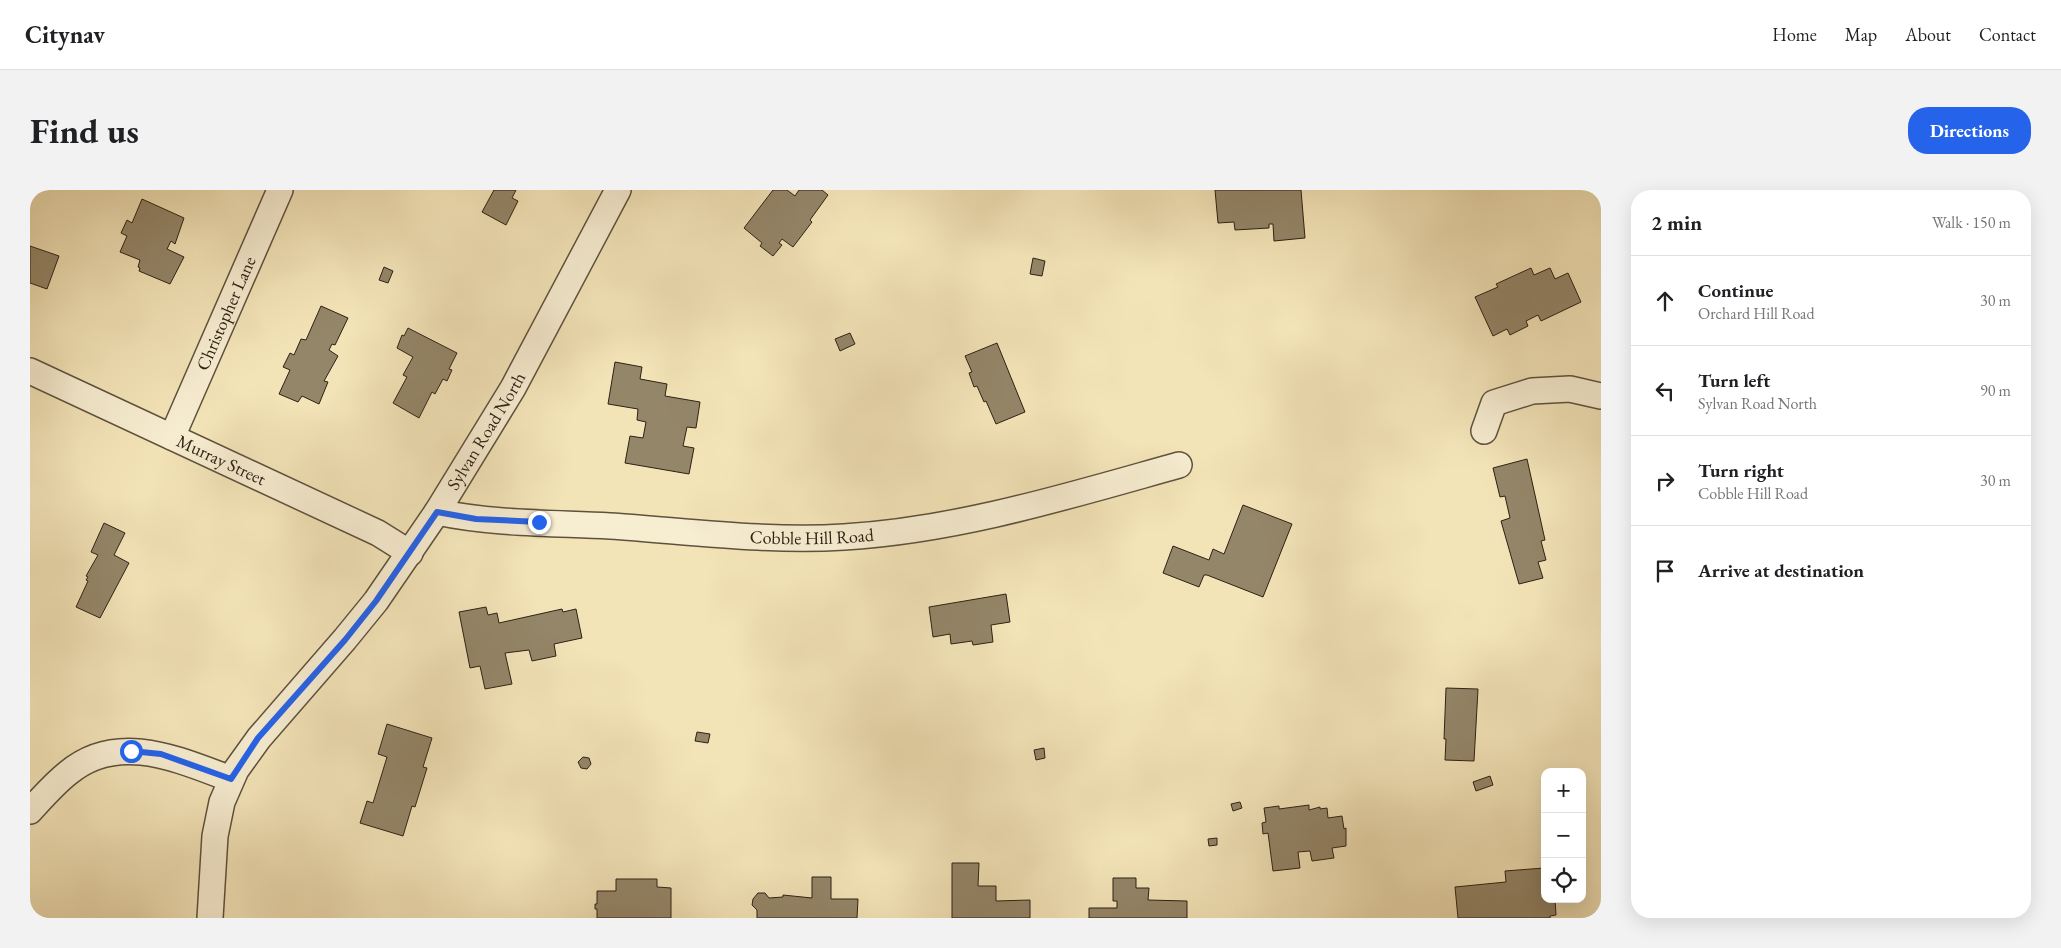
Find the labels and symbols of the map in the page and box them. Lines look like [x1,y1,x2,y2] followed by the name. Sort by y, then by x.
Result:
[191,253,261,374] street label: Christopher Lane
[441,368,530,494] street label: Sylvan Road North
[173,429,270,490] street label: Murray Street
[528,511,551,534] route end
[749,523,876,549] street label: Cobble Hill Road
[120,740,143,763] route start

